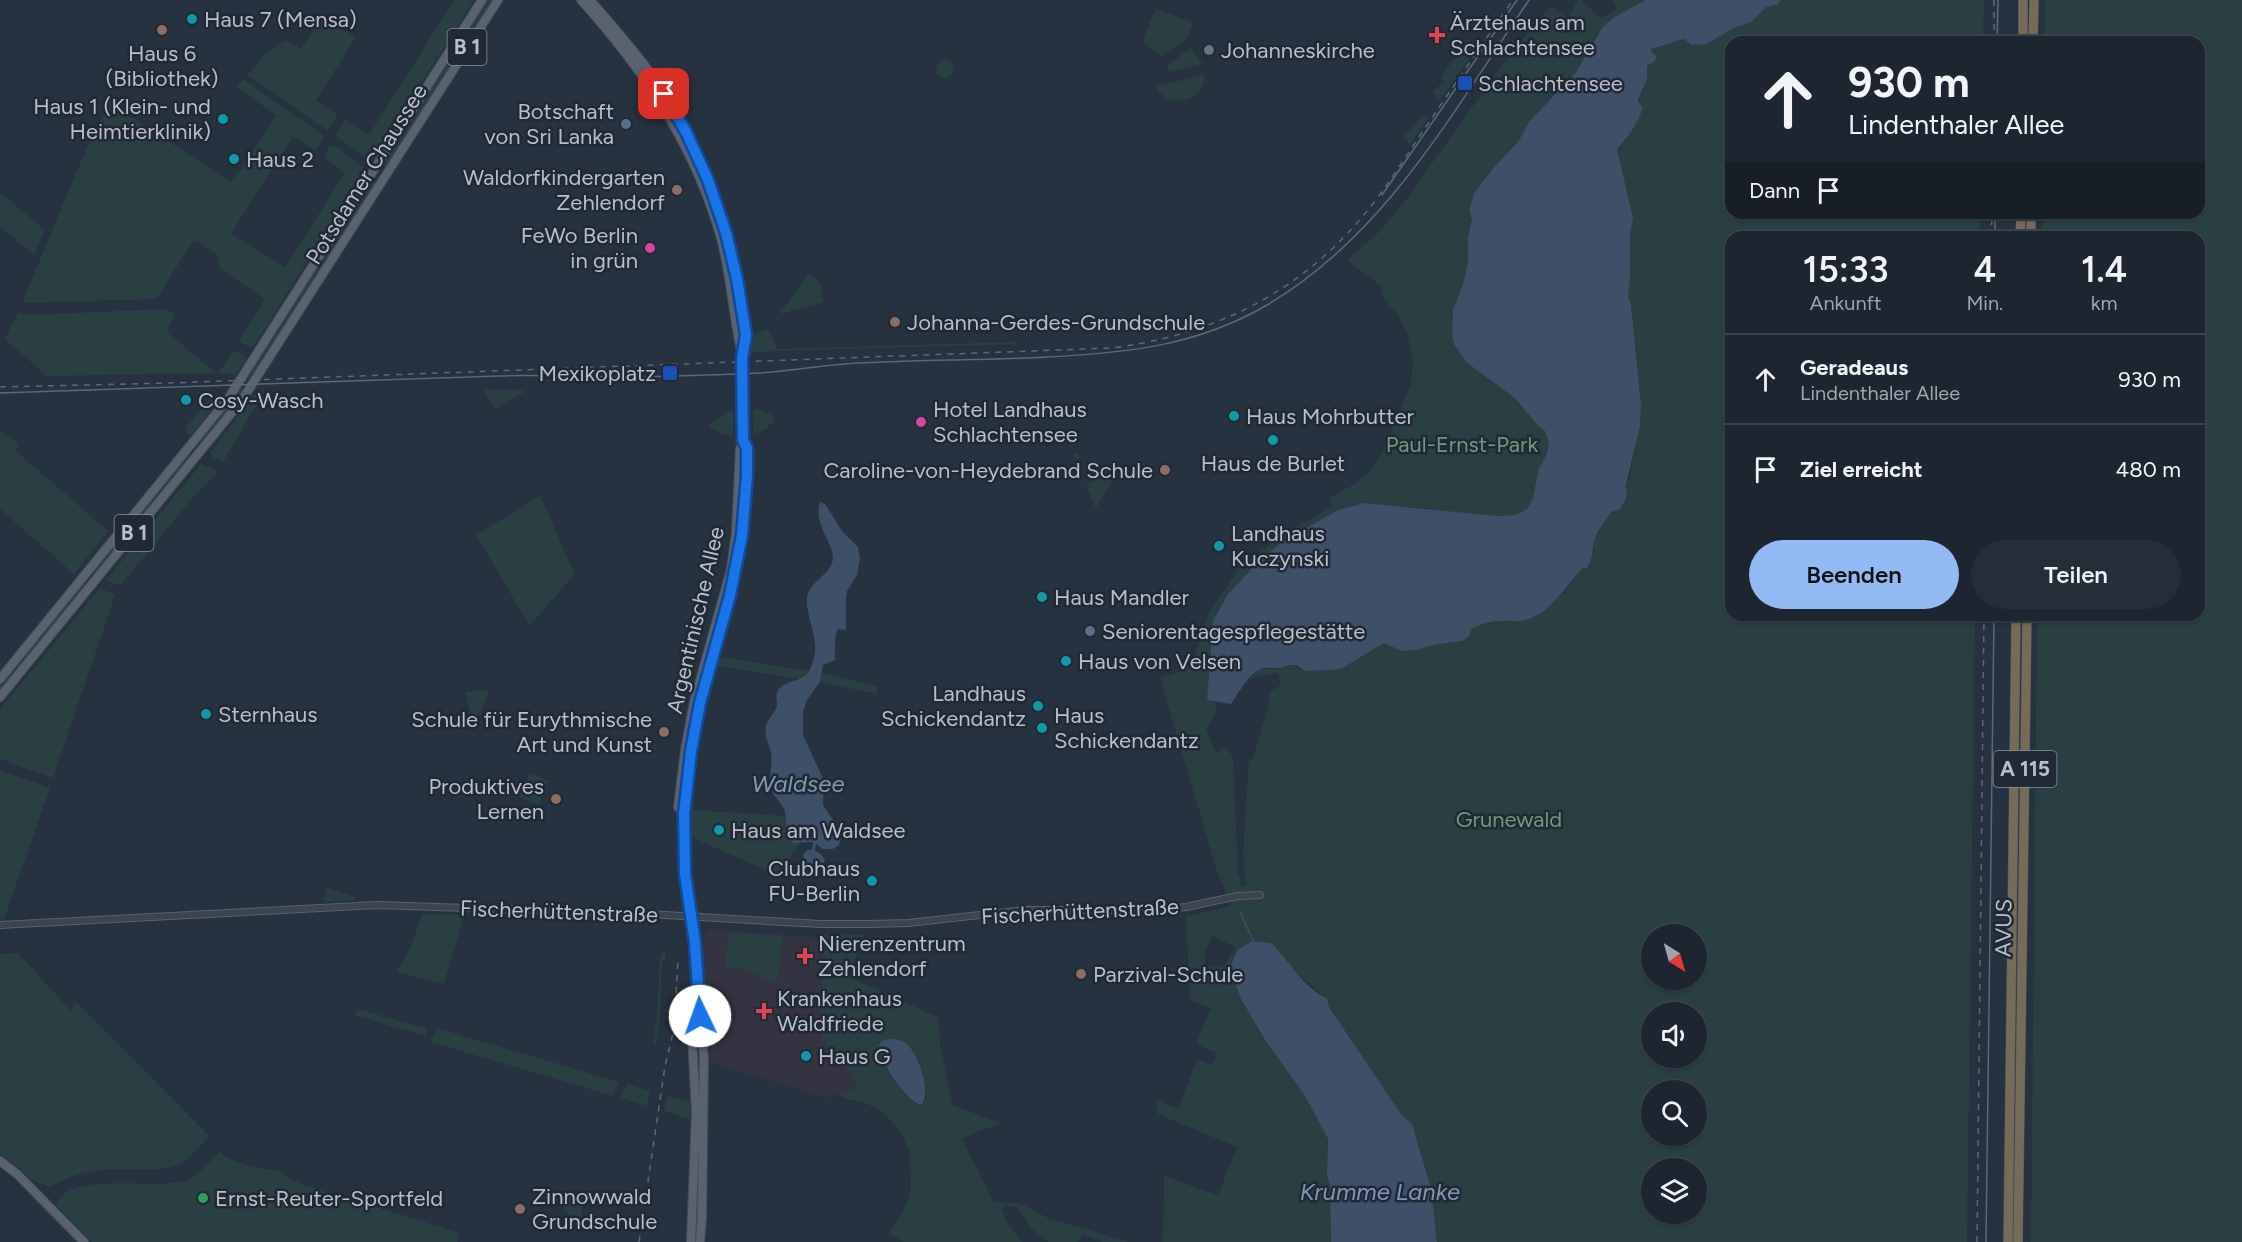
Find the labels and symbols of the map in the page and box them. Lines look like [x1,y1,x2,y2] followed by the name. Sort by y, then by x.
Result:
[204,6,357,33] place label: Haus 7 (Mensa)
[1450,9,1595,61] place label: Ärztehaus am Schlachtensee
[185,12,199,26] marker: Haus 7 (Mensa)
[155,23,169,37] marker: Haus 6 (Bibliothek)
[1428,26,1446,44] marker: Ärztehaus am Schlachtensee
[448,29,486,65] road number: B 1
[1221,37,1375,64] place label: Johanneskirche
[106,40,218,92] place label: Haus 6 (Bibliothek)
[1202,43,1216,57] marker: Johanneskirche
[638,68,689,119] pin
[1478,70,1623,97] place label: Schlachtensee
[1456,74,1474,92] marker: Schlachtensee
[300,79,433,269] street label: Potsdamer Chaussee
[33,93,211,145] place label: Haus 1 (Klein- und Heimtierklinik)
[484,98,614,150] place label: Botschaft von Sri Lanka
[216,112,230,126] marker: Haus 1 (Klein- und Heimtierklinik)
[619,117,633,131] marker: Botschaft von Sri Lanka
[246,146,314,173] place label: Haus 2
[227,152,241,166] marker: Haus 2
[463,164,666,216] place label: Waldorfkindergarten Zehlendorf
[670,183,684,197] marker: Waldorfkindergarten Zehlendorf
[521,222,638,274] place label: FeWo Berlin in grün
[643,241,657,255] marker: FeWo Berlin in grün
[907,309,1205,336] place label: Johanna-Gerdes-Grundschule
[888,315,902,329] marker: Johanna-Gerdes-Grundschule
[539,360,656,387] place label: Mexikoplatz
[661,364,679,382] marker: Mexikoplatz
[198,387,324,414] place label: Cosy-Wasch
[179,393,193,407] marker: Cosy-Wasch
[933,396,1087,448] place label: Hotel Landhaus Schlachtensee
[1246,403,1415,430] place label: Haus Mohrbutter
[1227,409,1241,423] marker: Haus Mohrbutter
[914,415,928,429] marker: Hotel Landhaus Schlachtensee
[1386,431,1539,458] park label: Paul-Ernst-Park
[1266,433,1280,447] marker: Haus de Burlet
[1201,450,1345,477] place label: Haus de Burlet
[823,457,1153,484] place label: Caroline-von-Heydebrand Schule
[1158,463,1172,477] marker: Caroline-von-Heydebrand Schule
[114,515,154,551] road number: B 1
[1231,520,1329,572] place label: Landhaus Kuczynski
[661,524,730,716] street label: Argentinische Allee
[1212,539,1226,553] marker: Landhaus Kuczynski
[1054,584,1190,611] place label: Haus Mandler
[1035,590,1049,604] marker: Haus Mandler
[1102,618,1365,645] place label: Seniorentagespflegestätte
[1083,624,1097,638] marker: Seniorentagespflegestätte
[1078,648,1241,675] place label: Haus von Velsen
[1059,654,1073,668] marker: Haus von Velsen
[881,680,1026,732] place label: Landhaus Schickendantz
[1031,699,1045,713] marker: Landhaus Schickendantz
[218,701,318,728] place label: Sternhaus
[1054,702,1199,754] place label: Haus Schickendantz
[411,706,652,758] place label: Schule für Eurythmische Art und Kunst
[199,707,213,721] marker: Sternhaus
[1035,721,1049,735] marker: Haus Schickendantz
[657,725,671,739] marker: Schule für Eurythmische Art und Kunst
[1994,751,2056,787] road number: A 115
[751,769,845,798] water label: Waldsee
[428,773,544,825] place label: Produktives Lernen
[549,792,563,806] marker: Produktives Lernen
[1456,806,1562,833] park label: Grunewald
[731,817,906,844] place label: Haus am Waldsee
[712,823,726,837] marker: Haus am Waldsee
[768,855,860,907] place label: Clubhaus FU-Berlin
[865,874,879,888] marker: Clubhaus FU-Berlin
[980,893,1180,930] street label: Fischerhüttenstraße
[460,895,658,928] street label: Fischerhüttenstraße
[1989,899,2018,957] street label: AVUS
[1641,924,1707,990] north arrow
[818,930,966,982] place label: Nierenzentrum Zehlendorf
[796,947,814,965] marker: Nierenzentrum Zehlendorf
[1093,961,1243,988] place label: Parzival-Schule
[1074,967,1088,981] marker: Parzival-Schule
[668,984,732,1048] position arrow
[777,985,902,1037] place label: Krankenhaus Waldfriede
[755,1002,773,1020] marker: Krankenhaus Waldfriede
[818,1043,890,1070] place label: Haus G
[799,1049,813,1063] marker: Haus G
[1300,1177,1460,1206] water label: Krumme Lanke
[532,1183,657,1235] place label: Zinnowwald Grundschule
[215,1185,443,1212] place label: Ernst-Reuter-Sportfeld
[196,1191,210,1205] marker: Ernst-Reuter-Sportfeld
[513,1202,527,1216] marker: Zinnowwald Grundschule

